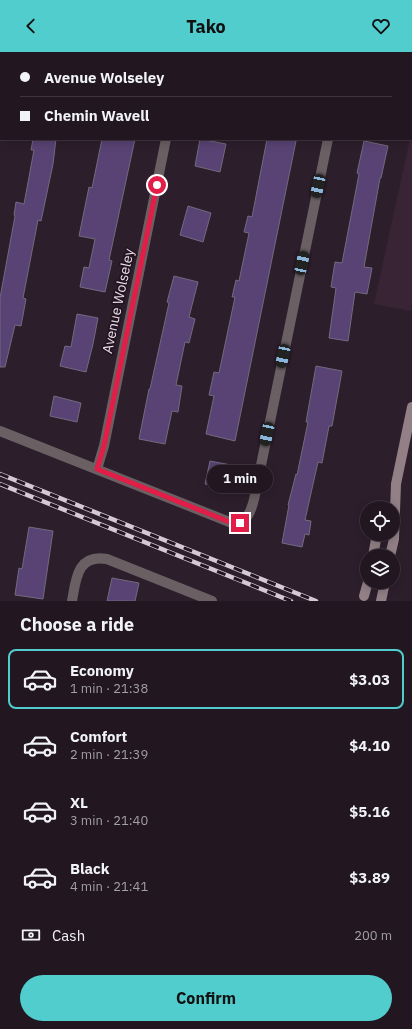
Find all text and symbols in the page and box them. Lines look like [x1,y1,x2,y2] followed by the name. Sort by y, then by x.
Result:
[20,15,42,37] icon: back
[186,15,226,38] text: Tako
[370,15,392,37] icon: heart
[44,68,164,87] text: Avenue Wolseley
[44,106,149,125] text: Chemin Wavell
[310,173,326,199] car
[148,176,166,194] route start
[98,247,138,355] street label: Avenue Wolseley
[294,250,310,276] car
[275,343,291,369] car
[259,421,275,447] car
[207,465,273,493] callout: 1 min
[223,470,257,487] text: 1 min
[360,501,400,589] map controls
[360,501,400,541] button: locate
[231,514,249,532] route end
[360,549,400,589] button: layers
[20,613,134,636] text: Choose a ride
[22,661,58,697] icon: car
[70,661,134,680] text: Economy
[349,670,390,689] text: $3.03
[70,680,148,697] text: 1 min · 21:38
[22,727,58,763] icon: car
[70,727,127,746] text: Comfort
[349,736,390,755] text: $4.10
[70,746,148,763] text: 2 min · 21:39
[22,793,58,829] icon: car
[70,793,88,812] text: XL
[349,802,390,821] text: $5.16
[70,812,148,829] text: 3 min · 21:40
[22,859,58,895] icon: car
[70,859,110,878] text: Black
[349,868,390,887] text: $3.89
[70,878,148,895] text: 4 min · 21:41
[20,924,42,946] icon: cash
[52,926,85,945] text: Cash
[354,927,392,944] text: 200 m
[20,975,392,1021] button: Confirm

